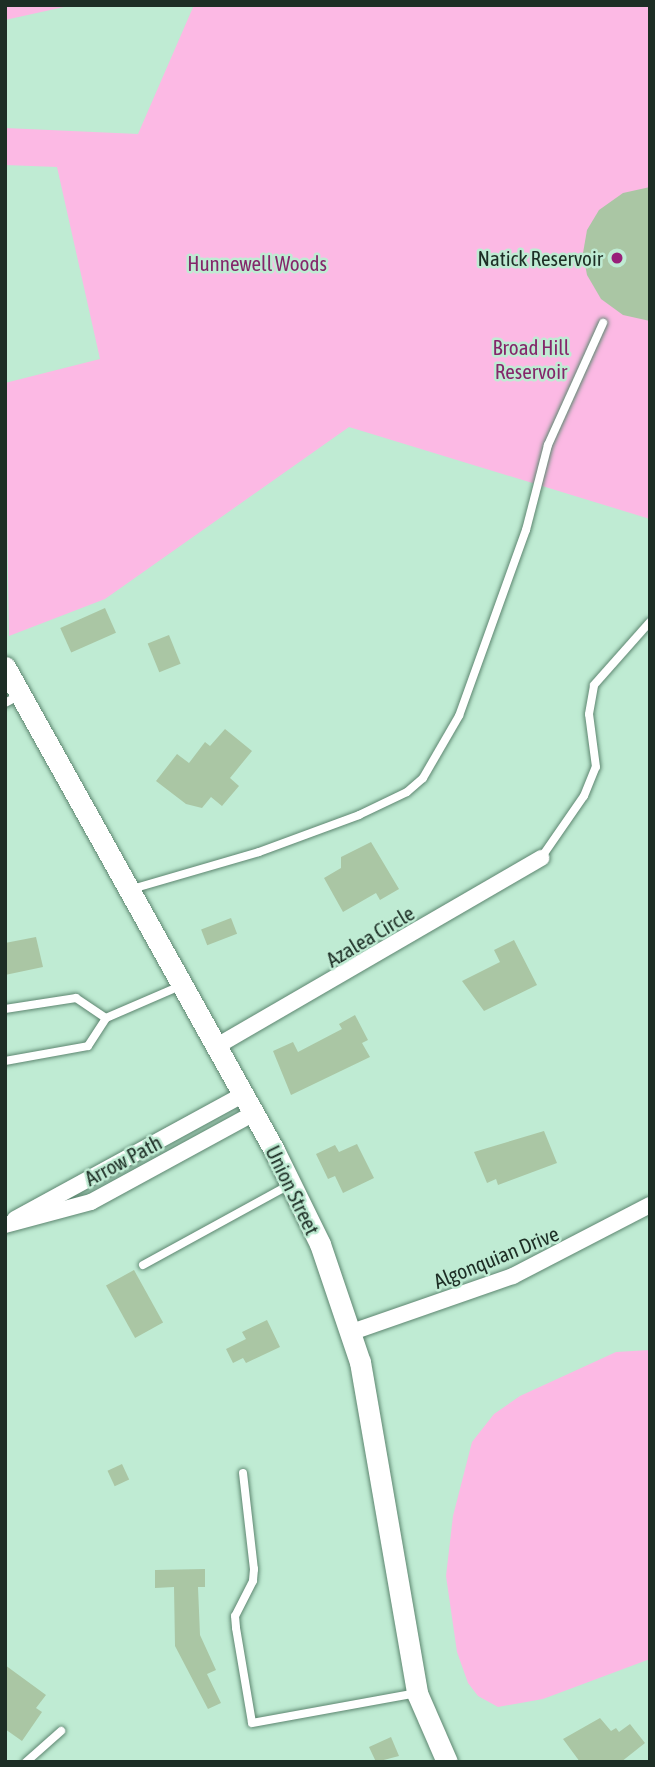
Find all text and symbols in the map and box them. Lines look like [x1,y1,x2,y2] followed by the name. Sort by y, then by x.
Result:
[478,245,603,271] place label: Natick Reservoir
[187,250,327,276] park label: Hunnewell Woods
[609,250,625,266] marker: Natick Reservoir
[493,334,569,384] park label: Broad Hill Reservoir
[321,900,419,972] street label: Azalea Circle
[80,1129,166,1191] street label: Arrow Path
[261,1141,325,1239] street label: Union Street
[430,1220,562,1294] street label: Algonquian Drive

